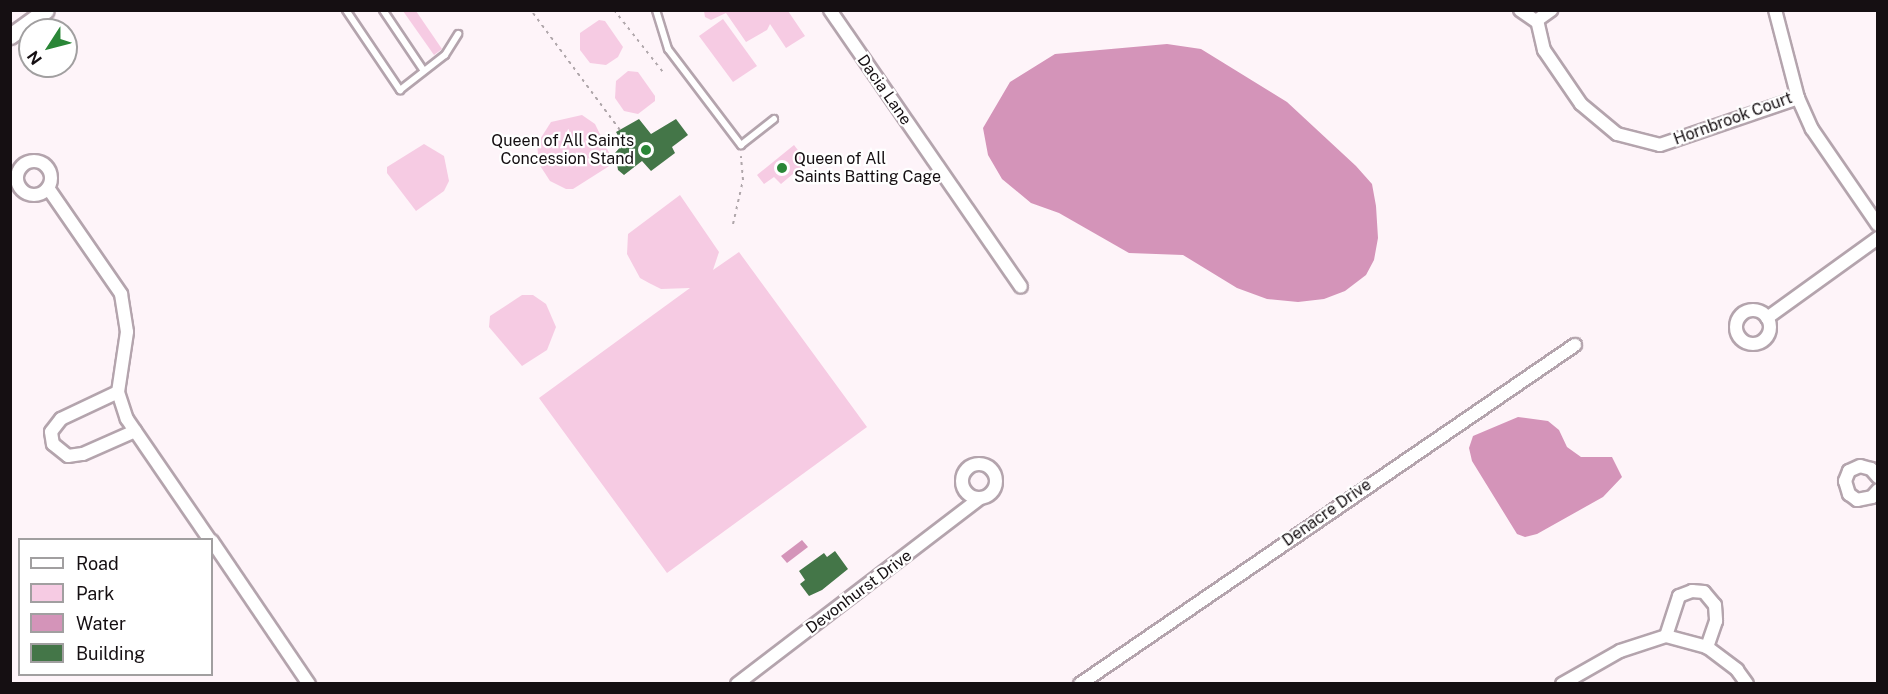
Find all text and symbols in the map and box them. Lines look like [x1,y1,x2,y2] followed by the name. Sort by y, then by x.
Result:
[18,18,78,78] north arrow
[23,47,46,68] text: N
[853,51,915,129] street label: Dacia Lane
[1671,89,1795,149] street label: Hornbrook Court
[491,131,634,169] place label: Queen of All Saints Concession Stand
[639,143,653,157] marker: Queen of All Saints Concession Stand
[794,149,941,187] place label: Queen of All Saints Batting Cage
[775,161,789,175] marker: Queen of All Saints Batting Cage
[1279,475,1375,551] street label: Denacre Drive
[18,538,213,676] legend
[802,546,916,638] street label: Devonhurst Drive
[76,553,119,574] text: Road
[76,583,114,604] text: Park
[76,613,126,634] text: Water
[76,643,145,664] text: Building

